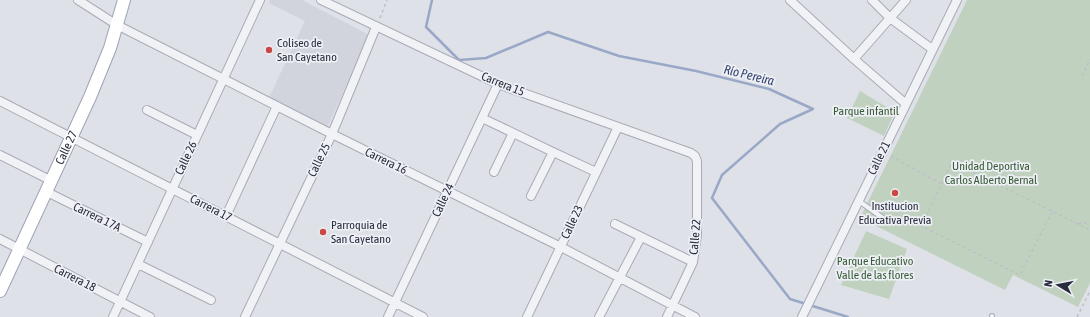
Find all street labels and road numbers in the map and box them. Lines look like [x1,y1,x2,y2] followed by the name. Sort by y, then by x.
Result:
[479,69,527,99] street label: Carrera 15
[53,128,80,167] street label: Calle 27
[172,139,200,177] street label: Calle 26
[865,139,893,177] street label: Calle 21
[305,141,333,179] street label: Calle 25
[363,145,410,177] street label: Carrera 16
[429,181,457,219] street label: Calle 24
[188,191,235,225] street label: Carrera 17
[71,199,123,235] street label: Carrera 17A
[558,203,586,241] street label: Calle 23
[686,219,704,255] street label: Calle 22
[52,261,99,295] street label: Carrera 18

